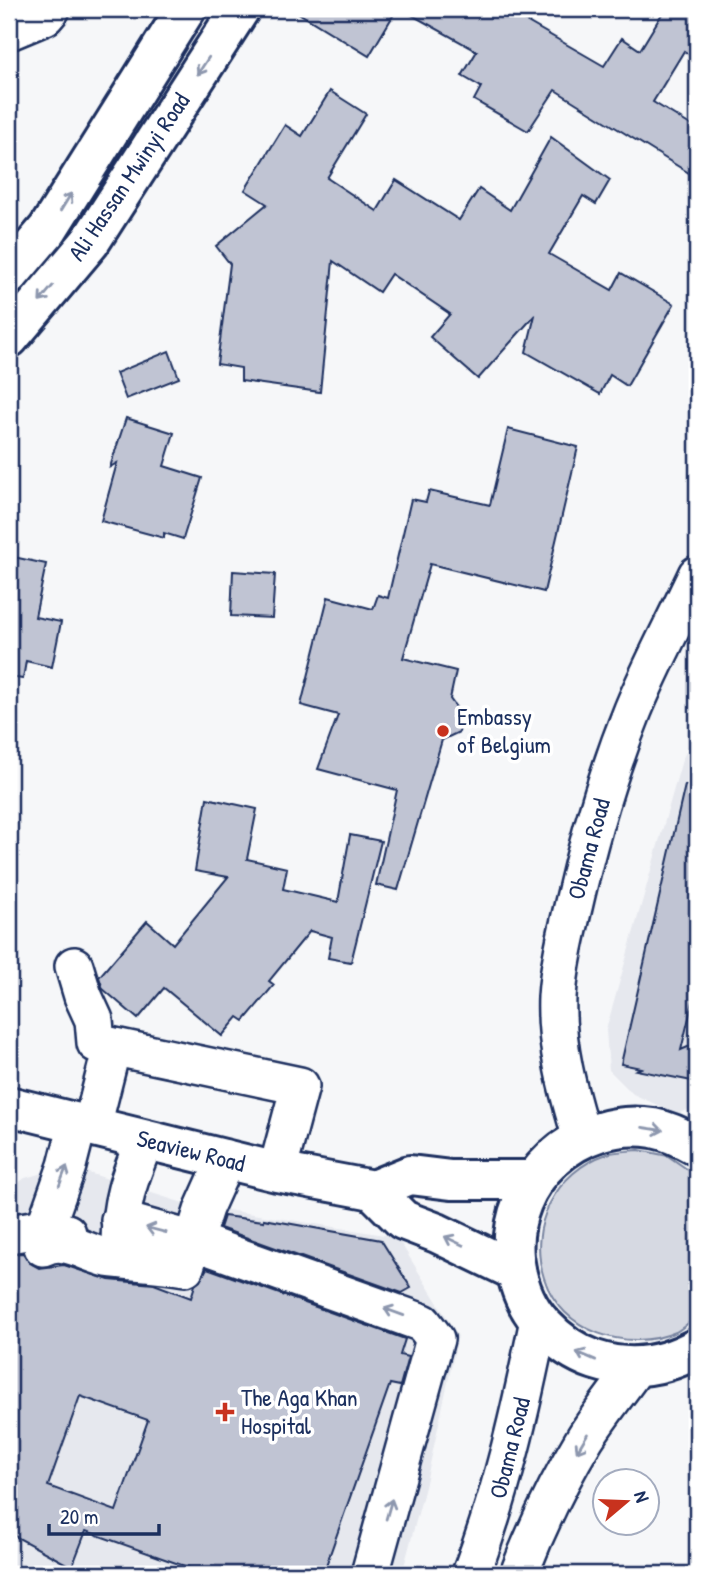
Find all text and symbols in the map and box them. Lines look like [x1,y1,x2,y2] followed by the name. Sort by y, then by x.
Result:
[196,56,210,76] one-way arrow
[60,86,196,267] street label: Ali Hassan Mwinyi Road
[59,192,73,212] one-way arrow
[39,284,54,302] one-way arrow
[457,700,551,760] place label: Embassy of Belgium
[435,723,451,739] marker: Embassy of Belgium
[559,795,617,903] street label: Obama Road
[134,1121,249,1179] street label: Seaview Road
[641,1123,664,1136] one-way arrow
[58,1166,70,1187] one-way arrow
[145,1223,167,1236] one-way arrow
[444,1234,465,1247] one-way arrow
[383,1305,405,1318] one-way arrow
[575,1348,597,1361] one-way arrow
[241,1381,358,1441] place label: The Aga Khan Hospital
[481,1394,537,1502] street label: Obama Road
[215,1402,235,1422] marker: The Aga Khan Hospital
[575,1433,589,1453] one-way arrow
[590,1468,660,1538] north arrow
[628,1487,656,1505] text: N
[49,1492,159,1536] scale bar
[383,1498,396,1520] one-way arrow
[60,1502,98,1531] text: 20 m

